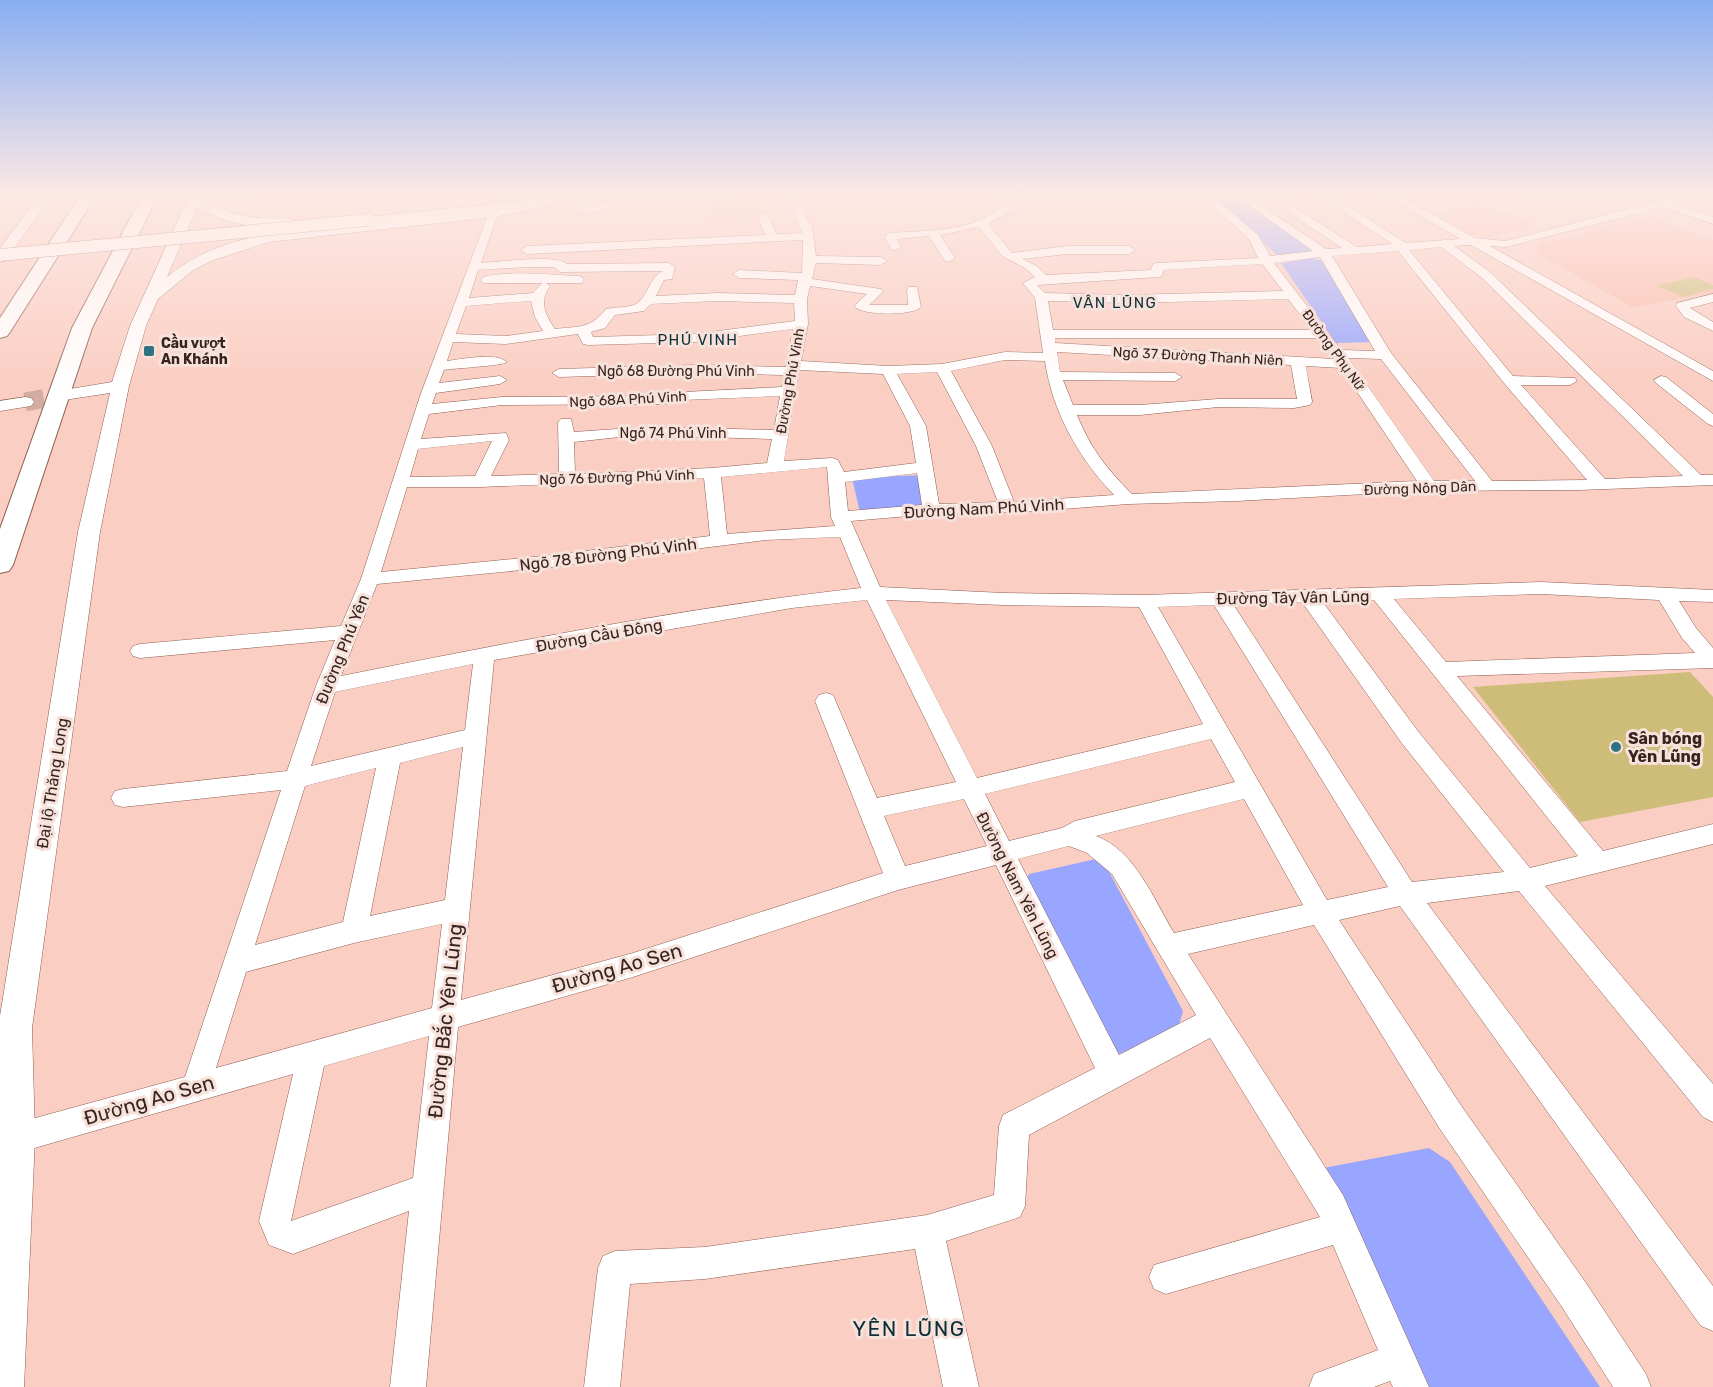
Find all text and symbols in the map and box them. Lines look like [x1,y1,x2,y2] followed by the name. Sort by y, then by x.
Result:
[1073,294,1157,312] district label: VÂN LŨNG
[1298,306,1369,394] street label: Đường Phụ Nữ
[773,327,808,435] street label: Đường Phú Vinh
[657,331,739,349] district label: PHÚ VINH
[161,333,228,368] place label: Cầu vượt An Khánh
[142,344,156,358] marker: Cầu vượt An Khánh
[1112,344,1284,369] street label: Ngõ 37 Đường Thanh Niên
[597,363,755,380] street label: Ngõ 68 Đường Phú Vinh
[569,388,687,411] street label: Ngõ 68A Phú Vinh
[620,425,726,442] street label: Ngõ 74 Phú Vinh
[539,466,695,489] street label: Ngõ 76 Đường Phú Vinh
[1364,478,1477,499] street label: Đường Nông Dân
[903,495,1065,522] street label: Đường Nam Phú Vinh
[518,534,698,575] street label: Ngõ 78 Đường Phú Vinh
[1216,587,1370,608] street label: Đường Tây Vân Lũng
[312,592,373,707] street label: Đường Phú Yên
[534,614,664,656] street label: Đường Cầu Đông
[33,716,72,850] street label: Đại lộ Thăng Long
[1628,729,1702,766] place label: Sân bóng Yên Lũng
[1609,740,1623,754] marker: Sân bóng Yên Lũng
[972,809,1063,962] street label: Đường Nam Yên Lũng
[423,922,467,1120] street label: Đường Bắc Yên Lũng
[549,938,685,998] street label: Đường Ao Sen
[81,1070,217,1130] street label: Đường Ao Sen
[852,1316,966,1341] district label: YÊN LŨNG

